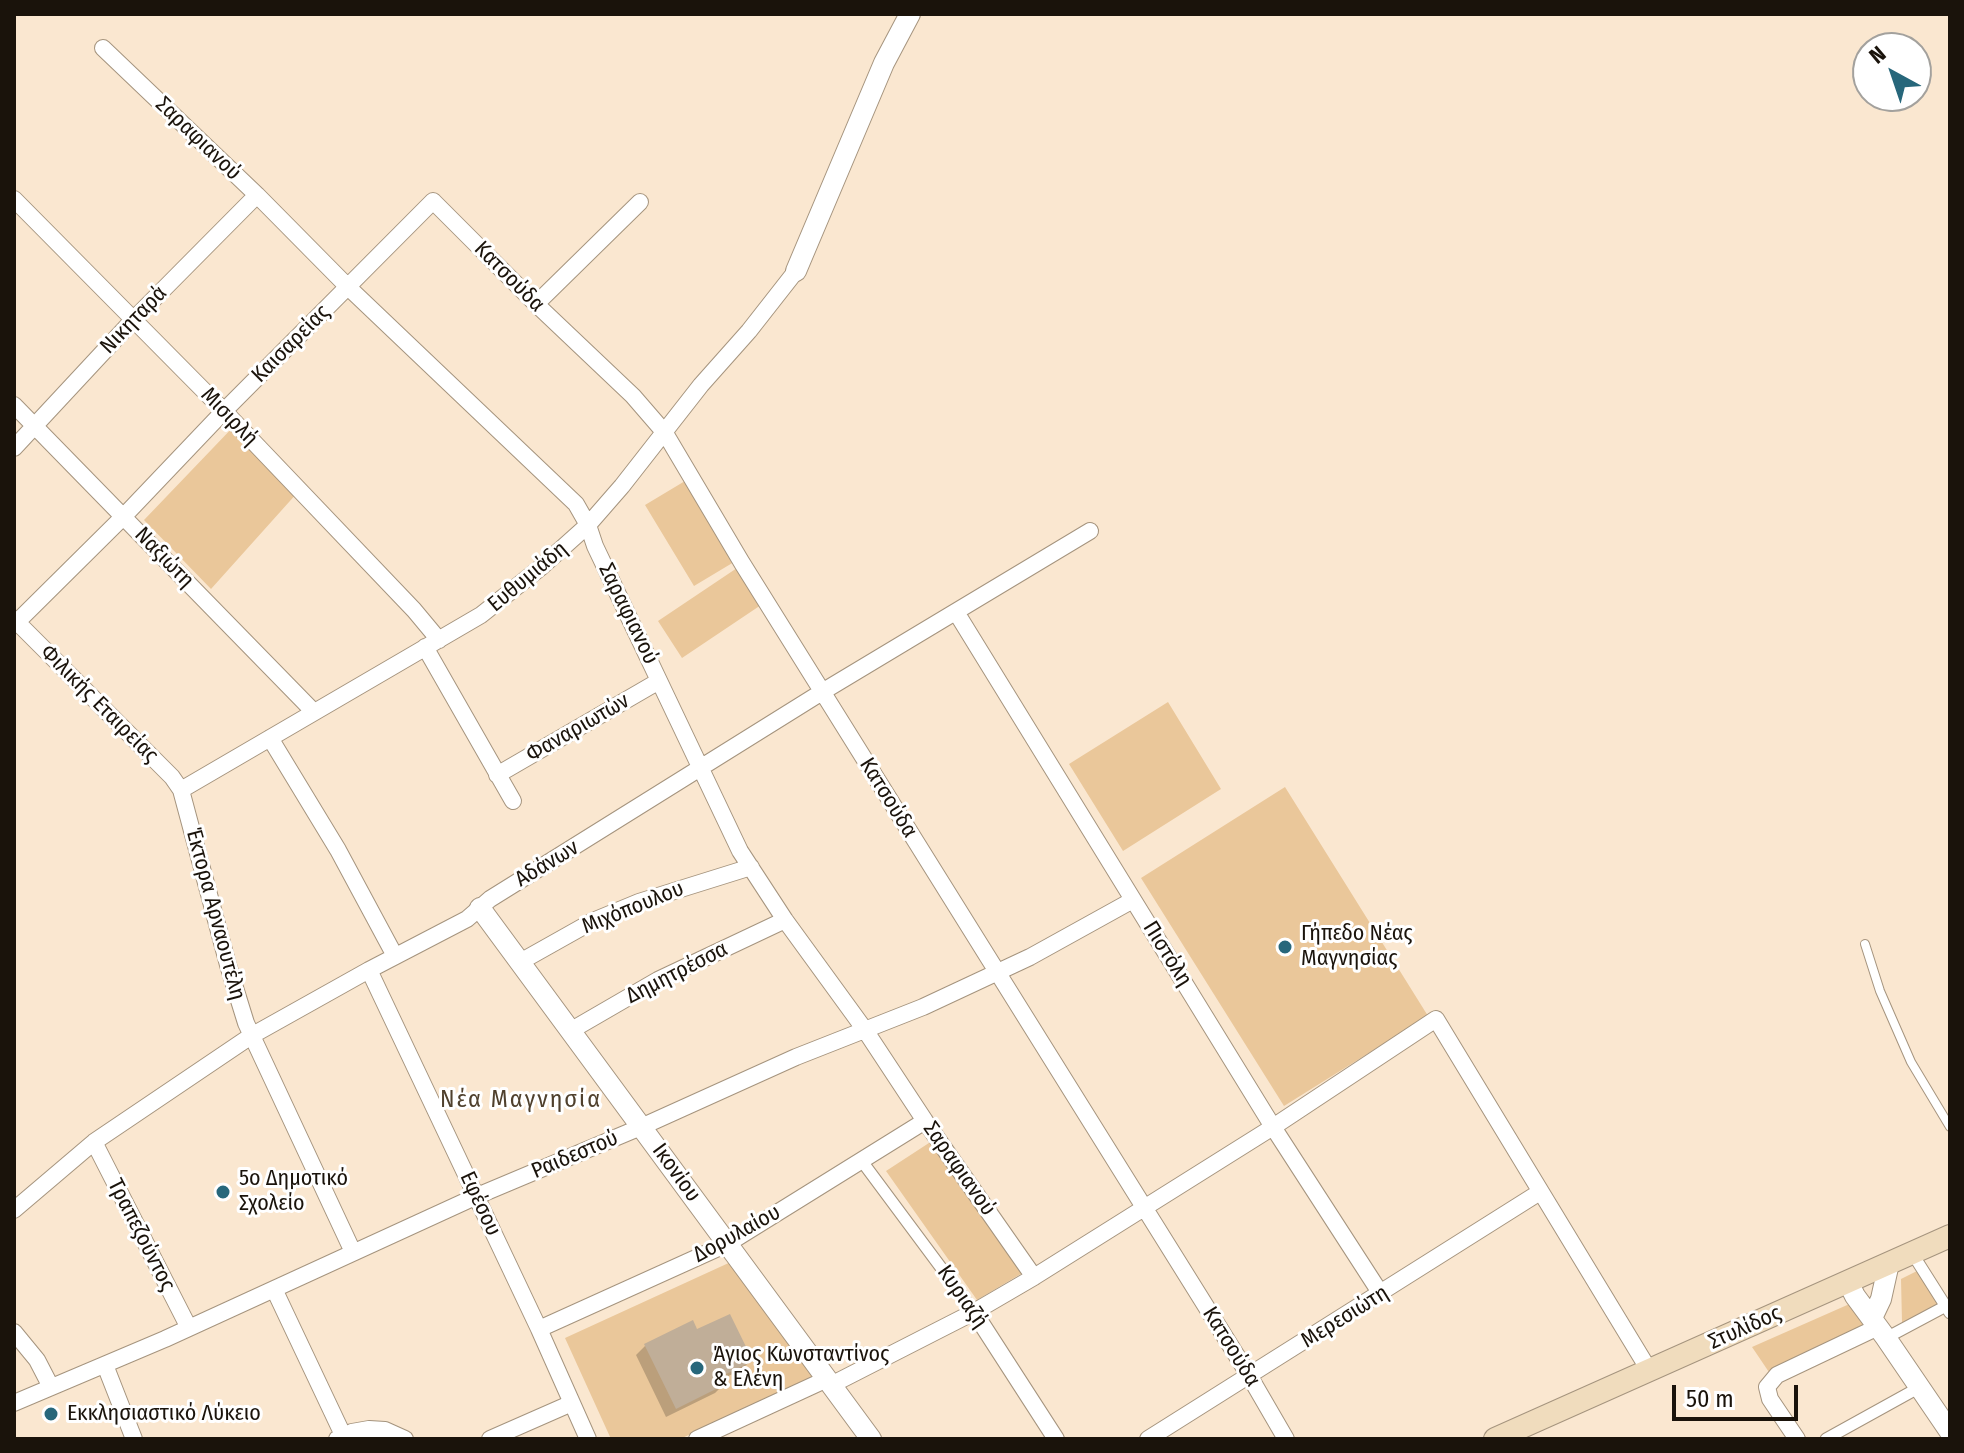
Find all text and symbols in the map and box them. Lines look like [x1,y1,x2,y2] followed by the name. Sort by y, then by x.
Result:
[1852,32,1932,112] north arrow
[1864,40,1891,69] text: N
[150,92,246,186] street label: Σαραφιανού
[468,236,550,318] street label: Κατσούδα
[95,280,173,360] street label: Νικηταρά
[247,300,335,388] street label: Καισαρείας
[195,382,263,452] street label: Μισιρλή
[129,522,199,594] street label: Ναξιώτη
[483,536,573,618] street label: Ευθυμιάδη
[592,559,664,669] street label: Σαραφιανού
[35,640,163,768] street label: Φιλικής Εταιρείας
[522,688,634,768] street label: Φαναριωτών
[853,753,923,843] street label: Κατσούδα
[179,825,251,1003] street label: Έκτορα Αρναουτέλη
[510,835,584,893] street label: Αδάνων
[578,876,688,940] street label: Μιχόπουλου
[1137,917,1197,991] street label: Πιστόλη
[1301,921,1413,972] place label: Γήπεδο Νέας Μαγνησίας
[622,936,732,1010] street label: Δημητρέσσα
[1276,938,1294,956] marker: Γήπεδο Νέας Μαγνησίας
[440,1086,602,1114] district label: Νέα Μαγνησία
[917,1117,1001,1221] street label: Σαραφιανού
[528,1125,622,1185] street label: Ραιδεστού
[646,1139,706,1207] street label: Ικονίου
[239,1166,348,1218] place label: 5ο Δημοτικό Σχολείο
[454,1168,506,1240] street label: Εφέσου
[102,1175,180,1295] street label: Τραπεζούντος
[214,1183,232,1201] marker: 5ο Δημοτικό Σχολείο
[689,1199,785,1269] street label: Δορυλαίου
[931,1260,993,1334] street label: Κυριαζή
[1296,1280,1394,1354] street label: Μερεσιώτη
[1705,1300,1785,1356] street label: Στυλίδος
[1196,1302,1266,1392] street label: Κατσούδα
[713,1342,889,1394] place label: Άγιος Κωνσταντίνος & Ελένη
[688,1359,706,1377] marker: Άγιος Κωνσταντίνος & Ελένη
[1676,1369,1802,1419] scale bar
[1686,1385,1734,1413] text: 50 m
[67,1401,261,1427] place label: Εκκλησιαστικό Λύκειο
[42,1405,60,1423] marker: Εκκλησιαστικό Λύκειο

